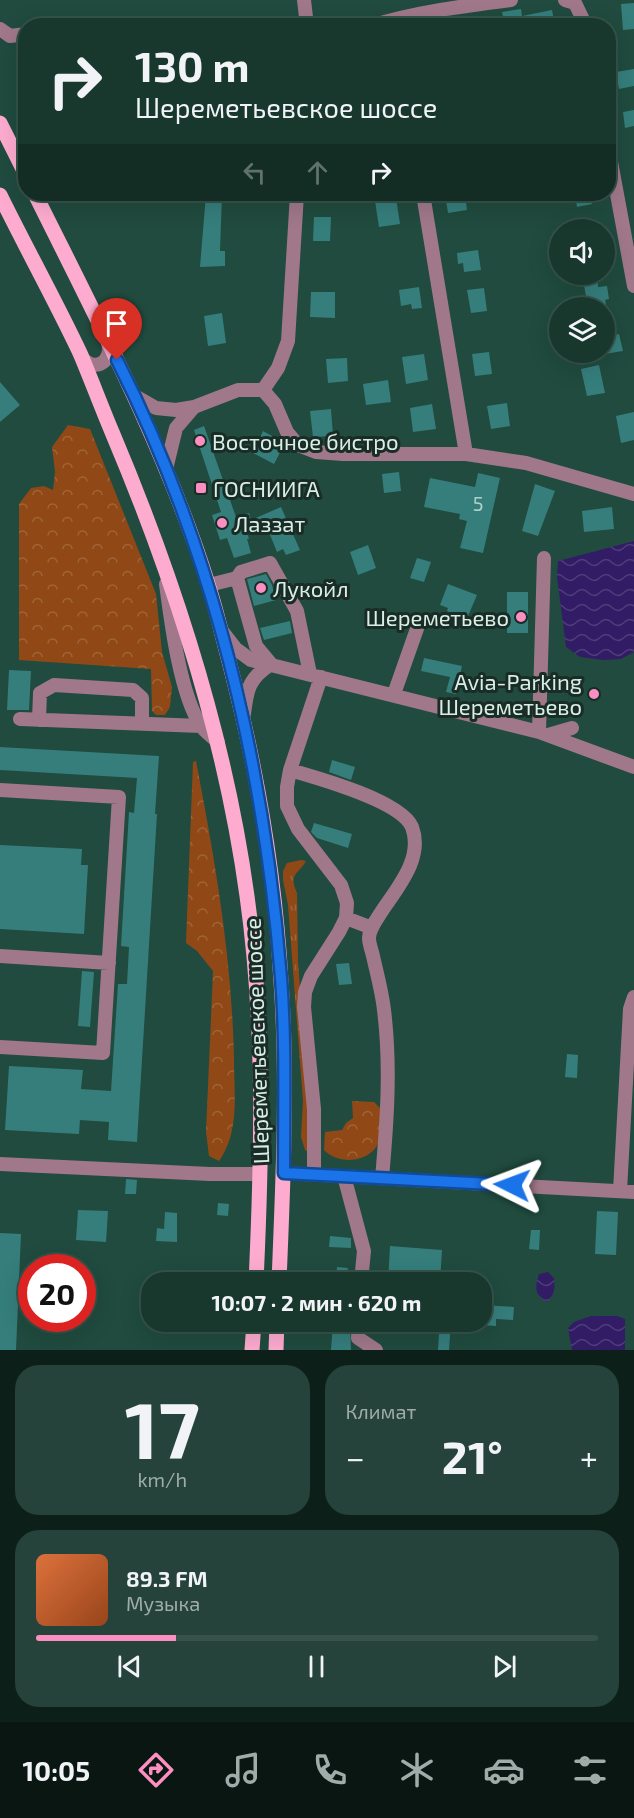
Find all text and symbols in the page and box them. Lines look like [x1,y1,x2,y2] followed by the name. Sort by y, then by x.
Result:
[135,40,250,90] text: 130 m
[36,42,114,120] icon: right
[135,91,437,123] text: Шереметьевское шоссе
[238,156,271,189] icon: left
[301,156,334,189] icon: ahead
[364,156,397,189] icon: right
[549,219,615,363] map controls
[549,219,615,285] button: sound
[549,297,615,363] button: layers
[91,298,142,360] pin
[100,307,133,340] icon: arrive
[212,428,399,454] place label: Восточное бистро
[193,434,207,448] marker: Восточное бистро
[213,475,320,501] place label: ГОСНИИГА
[194,481,208,495] marker: ГОСНИИГА
[473,491,483,515] house number: 5
[234,510,305,536] place label: Лаззат
[215,516,229,530] marker: Лаззат
[273,575,349,602] place label: Лукойл
[254,581,268,595] marker: Лукойл
[365,604,509,630] place label: Шереметьево
[514,610,528,624] marker: Шереметьево
[438,668,582,719] place label: Avia-Parking Шереметьево
[587,687,601,701] marker: Avia-Parking Шереметьево
[239,917,273,1165] street label: Шереметьевское шоссе
[480,1153,544,1217] position arrow
[18,1254,96,1332] speed limit sign: 20
[212,1289,421,1315] text: 10:07 · 2 мин · 620 m
[125,1381,200,1475] text: 17
[346,1399,416,1423] text: Климат
[442,1429,503,1483] text: 21°
[346,1437,365,1477] text: −
[580,1437,598,1477] text: +
[137,1467,187,1491] text: km/h
[126,1565,208,1591] text: 89.3 FM
[126,1591,200,1615] text: Музыка
[113,1650,146,1683] icon: previous
[300,1650,333,1683] icon: pause
[488,1650,521,1683] icon: next
[135,1749,177,1791] icon: directions
[222,1749,264,1791] icon: music
[309,1749,351,1791] icon: phone
[396,1749,438,1791] icon: climate
[483,1749,525,1791] icon: car
[569,1749,611,1791] icon: filters
[22,1754,90,1786] text: 10:05

